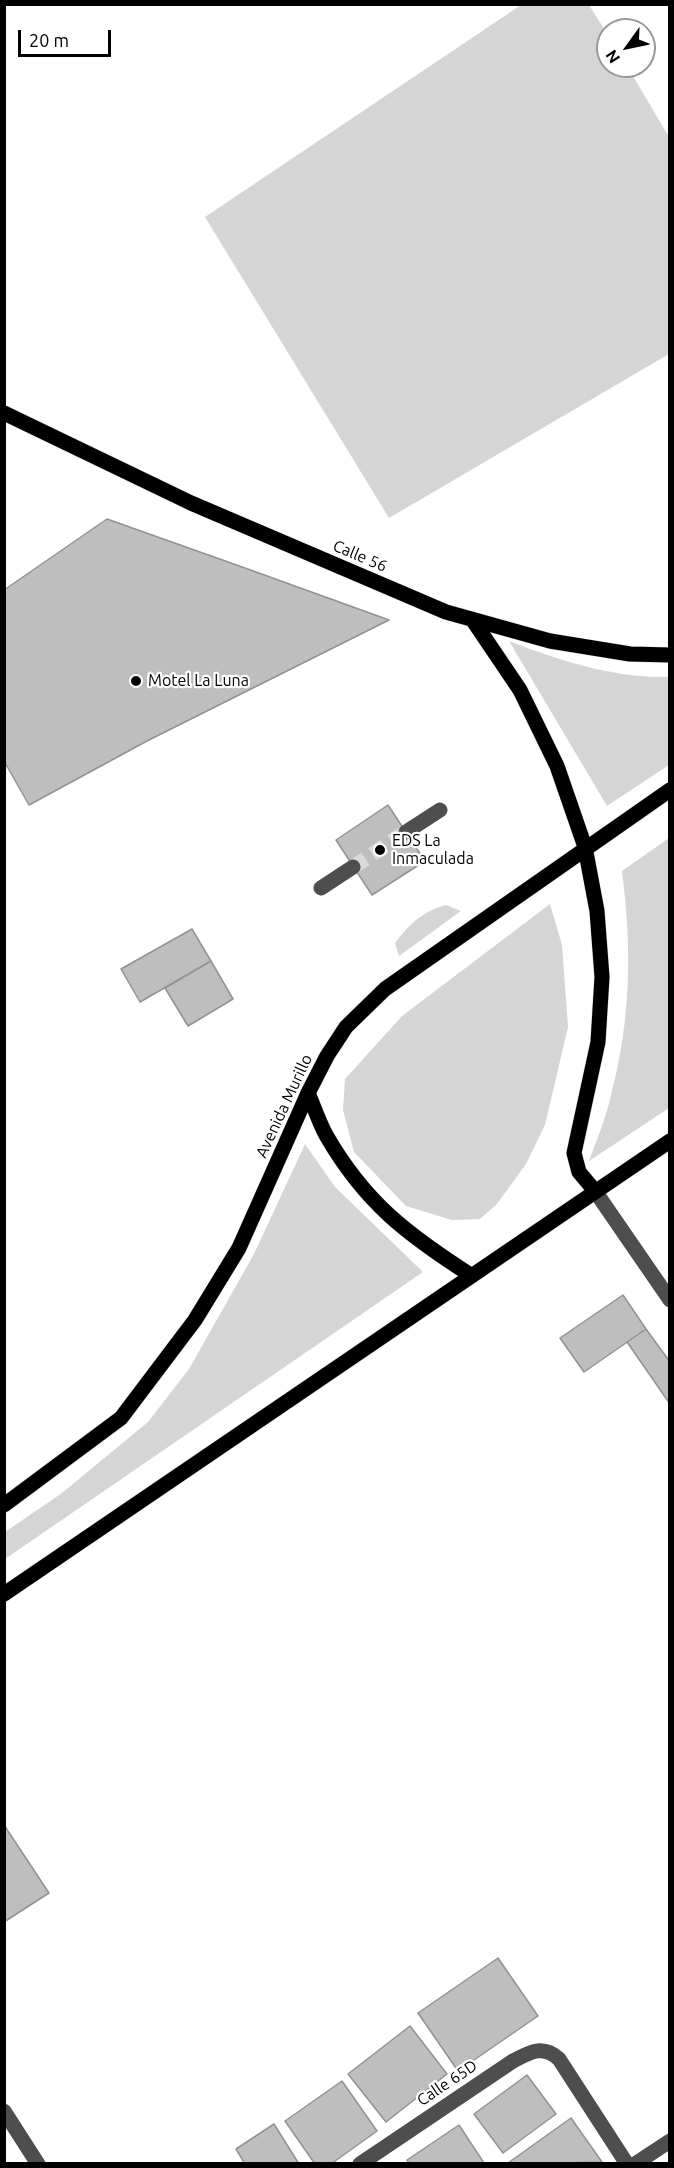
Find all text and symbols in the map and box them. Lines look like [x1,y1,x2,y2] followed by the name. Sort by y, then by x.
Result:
[21,18,114,56] scale bar
[596,18,656,78] north arrow
[29,30,69,50] text: 20 m
[602,47,623,67] text: N
[330,536,390,576] street label: Calle 56
[148,671,249,691] place label: Motel La Luna
[129,674,143,688] marker: Motel La Luna
[392,831,474,869] place label: EDS La Inmaculada
[373,843,387,857] marker: EDS La Inmaculada
[252,1051,316,1161] street label: Avenida Murillo
[413,2056,481,2110] street label: Calle 65D

